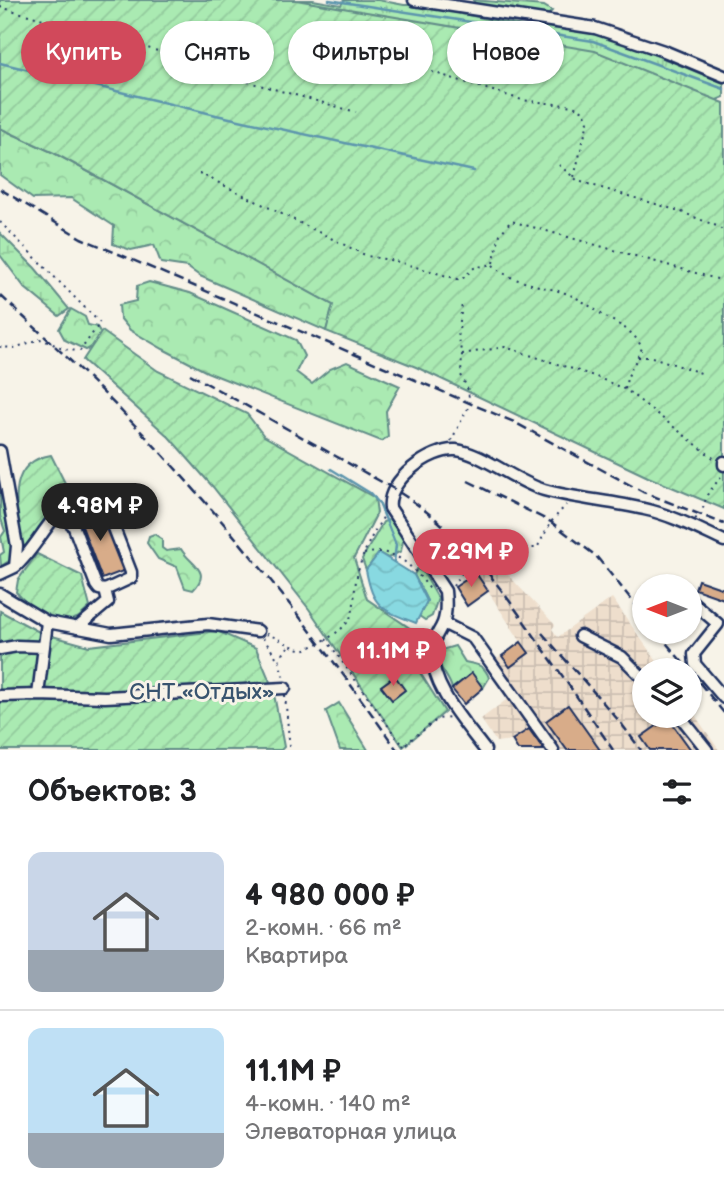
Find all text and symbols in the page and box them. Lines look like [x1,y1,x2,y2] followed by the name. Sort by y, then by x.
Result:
[21,21,146,84] chip: Купить
[160,21,274,84] chip: Снять
[288,21,433,84] chip: Фильтры
[447,21,564,84] chip: Новое
[35,484,165,543] pin: 4.98M ₽
[57,492,143,520] text: 4.98M ₽
[406,530,536,589] pin: 7.29M ₽
[429,538,513,566] text: 7.29M ₽
[632,574,702,644] north arrow
[632,574,702,728] map controls
[328,628,458,688] pin: 11.1M ₽
[356,637,430,665] text: 11.1M ₽
[632,658,702,728] button: layers
[129,678,275,706] park label: СНТ «Отдых»
[658,773,696,811] icon: filters
[28,774,197,810] text: Объектов: 3
[245,878,415,914] text: 4 980 000 ₽
[84,880,168,964] icon: home
[245,914,402,942] text: 2-комн. · 66 m²
[245,942,348,970] text: Квартира
[245,1054,341,1090] text: 11.1M ₽
[84,1056,168,1140] icon: home
[245,1090,411,1118] text: 4-комн. · 140 m²
[245,1118,457,1146] text: Элеваторная улица

